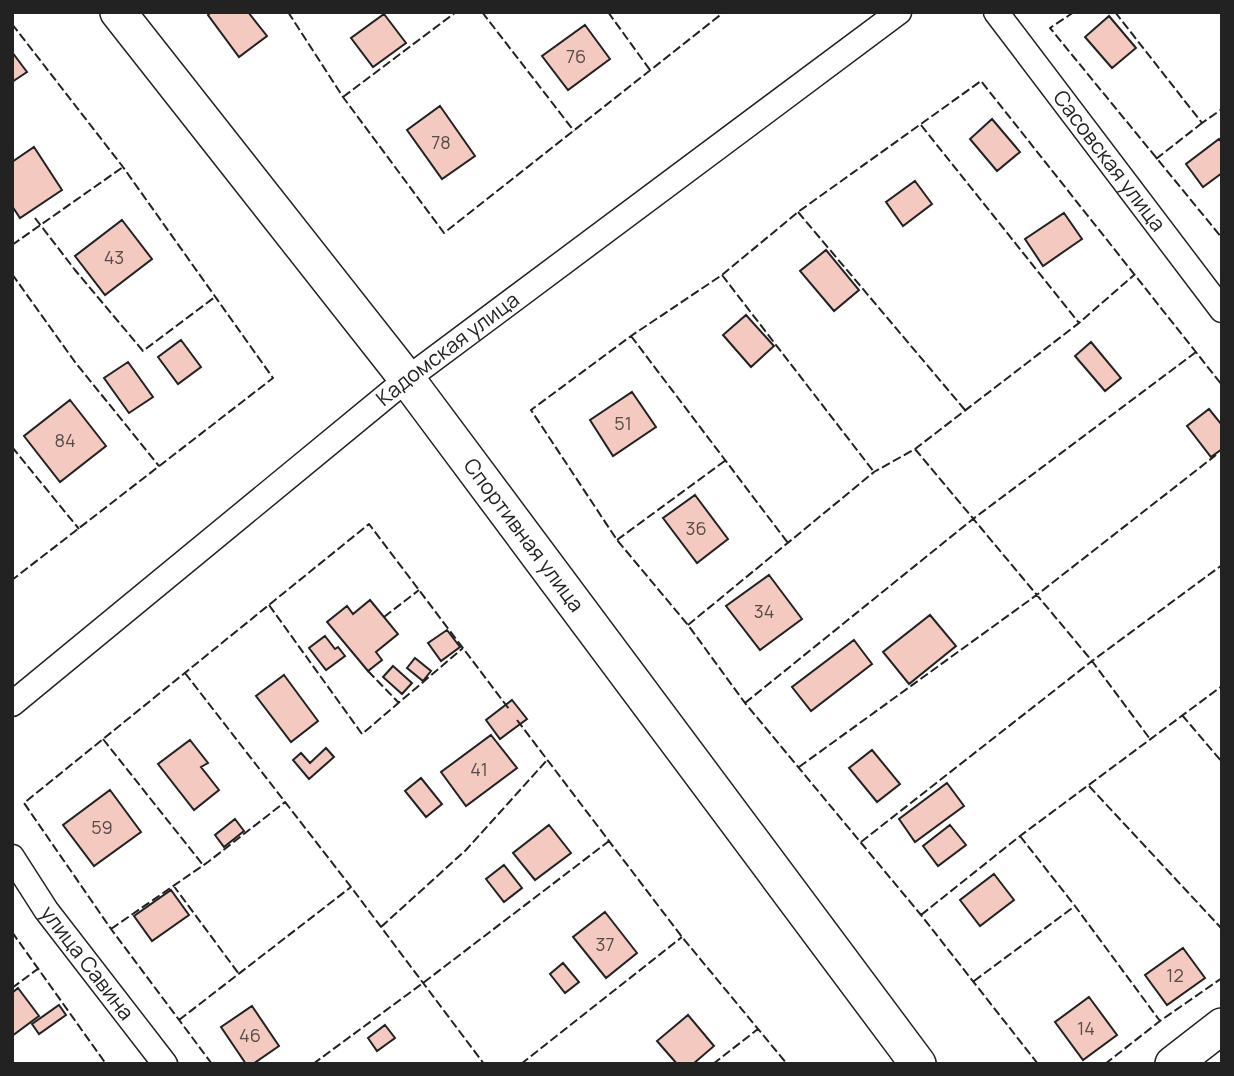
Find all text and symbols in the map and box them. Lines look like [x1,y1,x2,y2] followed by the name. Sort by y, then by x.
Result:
[566,44,586,68] house number: 76
[1047,84,1172,237] street label: Сасовская улица
[431,130,451,154] house number: 78
[104,245,124,269] house number: 43
[370,285,524,412] street label: Кадомская улица
[614,411,632,435] house number: 51
[54,428,76,452] house number: 84
[458,452,591,617] street label: Спортивная улица
[685,516,707,540] house number: 36
[754,599,774,623] house number: 34
[470,757,488,781] house number: 41
[91,815,113,839] house number: 59
[35,899,141,1025] street label: улица Савина
[596,932,615,956] house number: 37
[1166,963,1184,987] house number: 12
[1077,1016,1095,1040] house number: 14
[239,1023,261,1047] house number: 46

